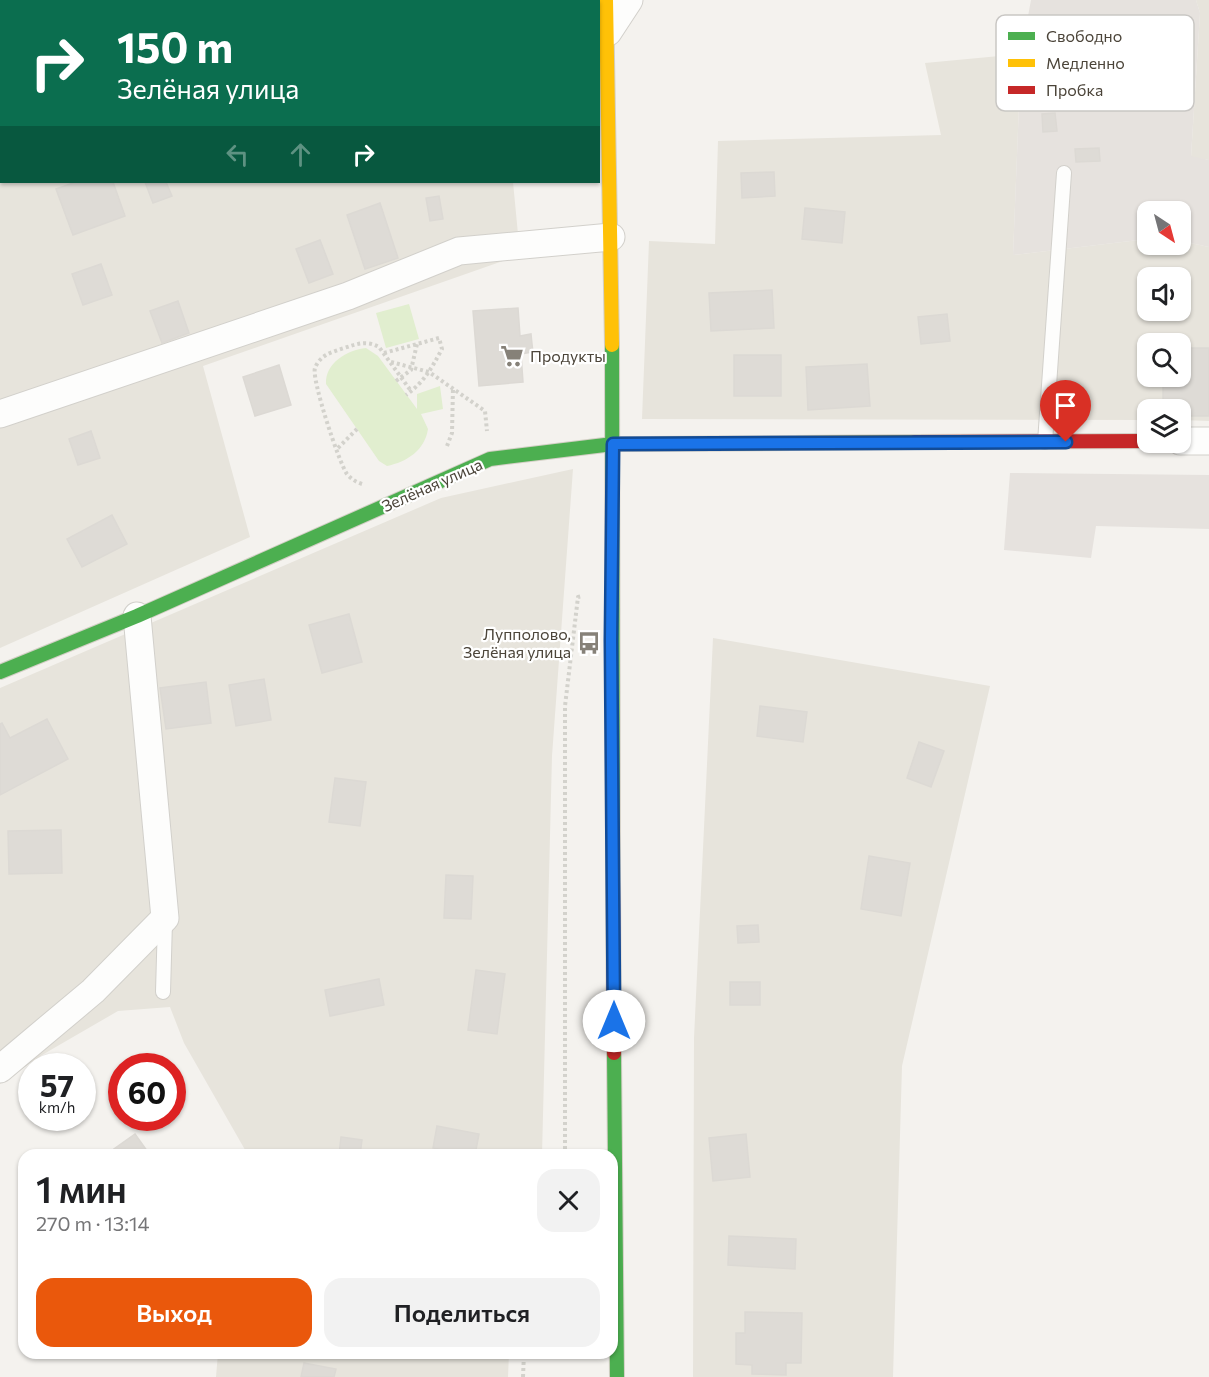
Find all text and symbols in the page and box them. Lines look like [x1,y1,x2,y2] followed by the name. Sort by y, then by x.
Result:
[996,15,1194,111] legend
[117,20,233,72] text: 150 m
[18,24,96,102] icon: right
[1046,26,1122,45] text: Свободно
[1046,53,1125,72] text: Медленно
[117,72,299,105] text: Зелёная улица
[1046,80,1103,99] text: Пробка
[221,138,254,171] icon: left
[284,138,317,171] icon: ahead
[347,138,380,171] icon: right
[1137,201,1191,255] north arrow
[1137,201,1191,453] map controls
[1137,267,1191,321] button: sound
[1137,333,1191,387] button: search
[499,343,525,369] supermarket icon: Продукты
[530,346,606,365] place label: Продукты
[1040,380,1091,442] pin
[1049,389,1082,422] icon: arrive
[1137,399,1191,453] button: layers
[379,454,485,515] street label: Зелёная улица
[463,624,571,661] place label: Лупполово, Зелёная улица
[576,630,602,656] bus stop icon: Лупполово, Зелёная улица
[582,989,646,1053] position arrow
[108,1053,186,1131] speed limit sign: 60
[40,1066,74,1103] text: 57
[39,1098,75,1116] text: km/h
[36,1166,127,1210] text: 1 мин
[537,1169,600,1232] button: close
[36,1211,149,1235] text: 270 m · 13:14
[36,1278,312,1347] button: Выход
[324,1278,600,1347] button: Поделиться

